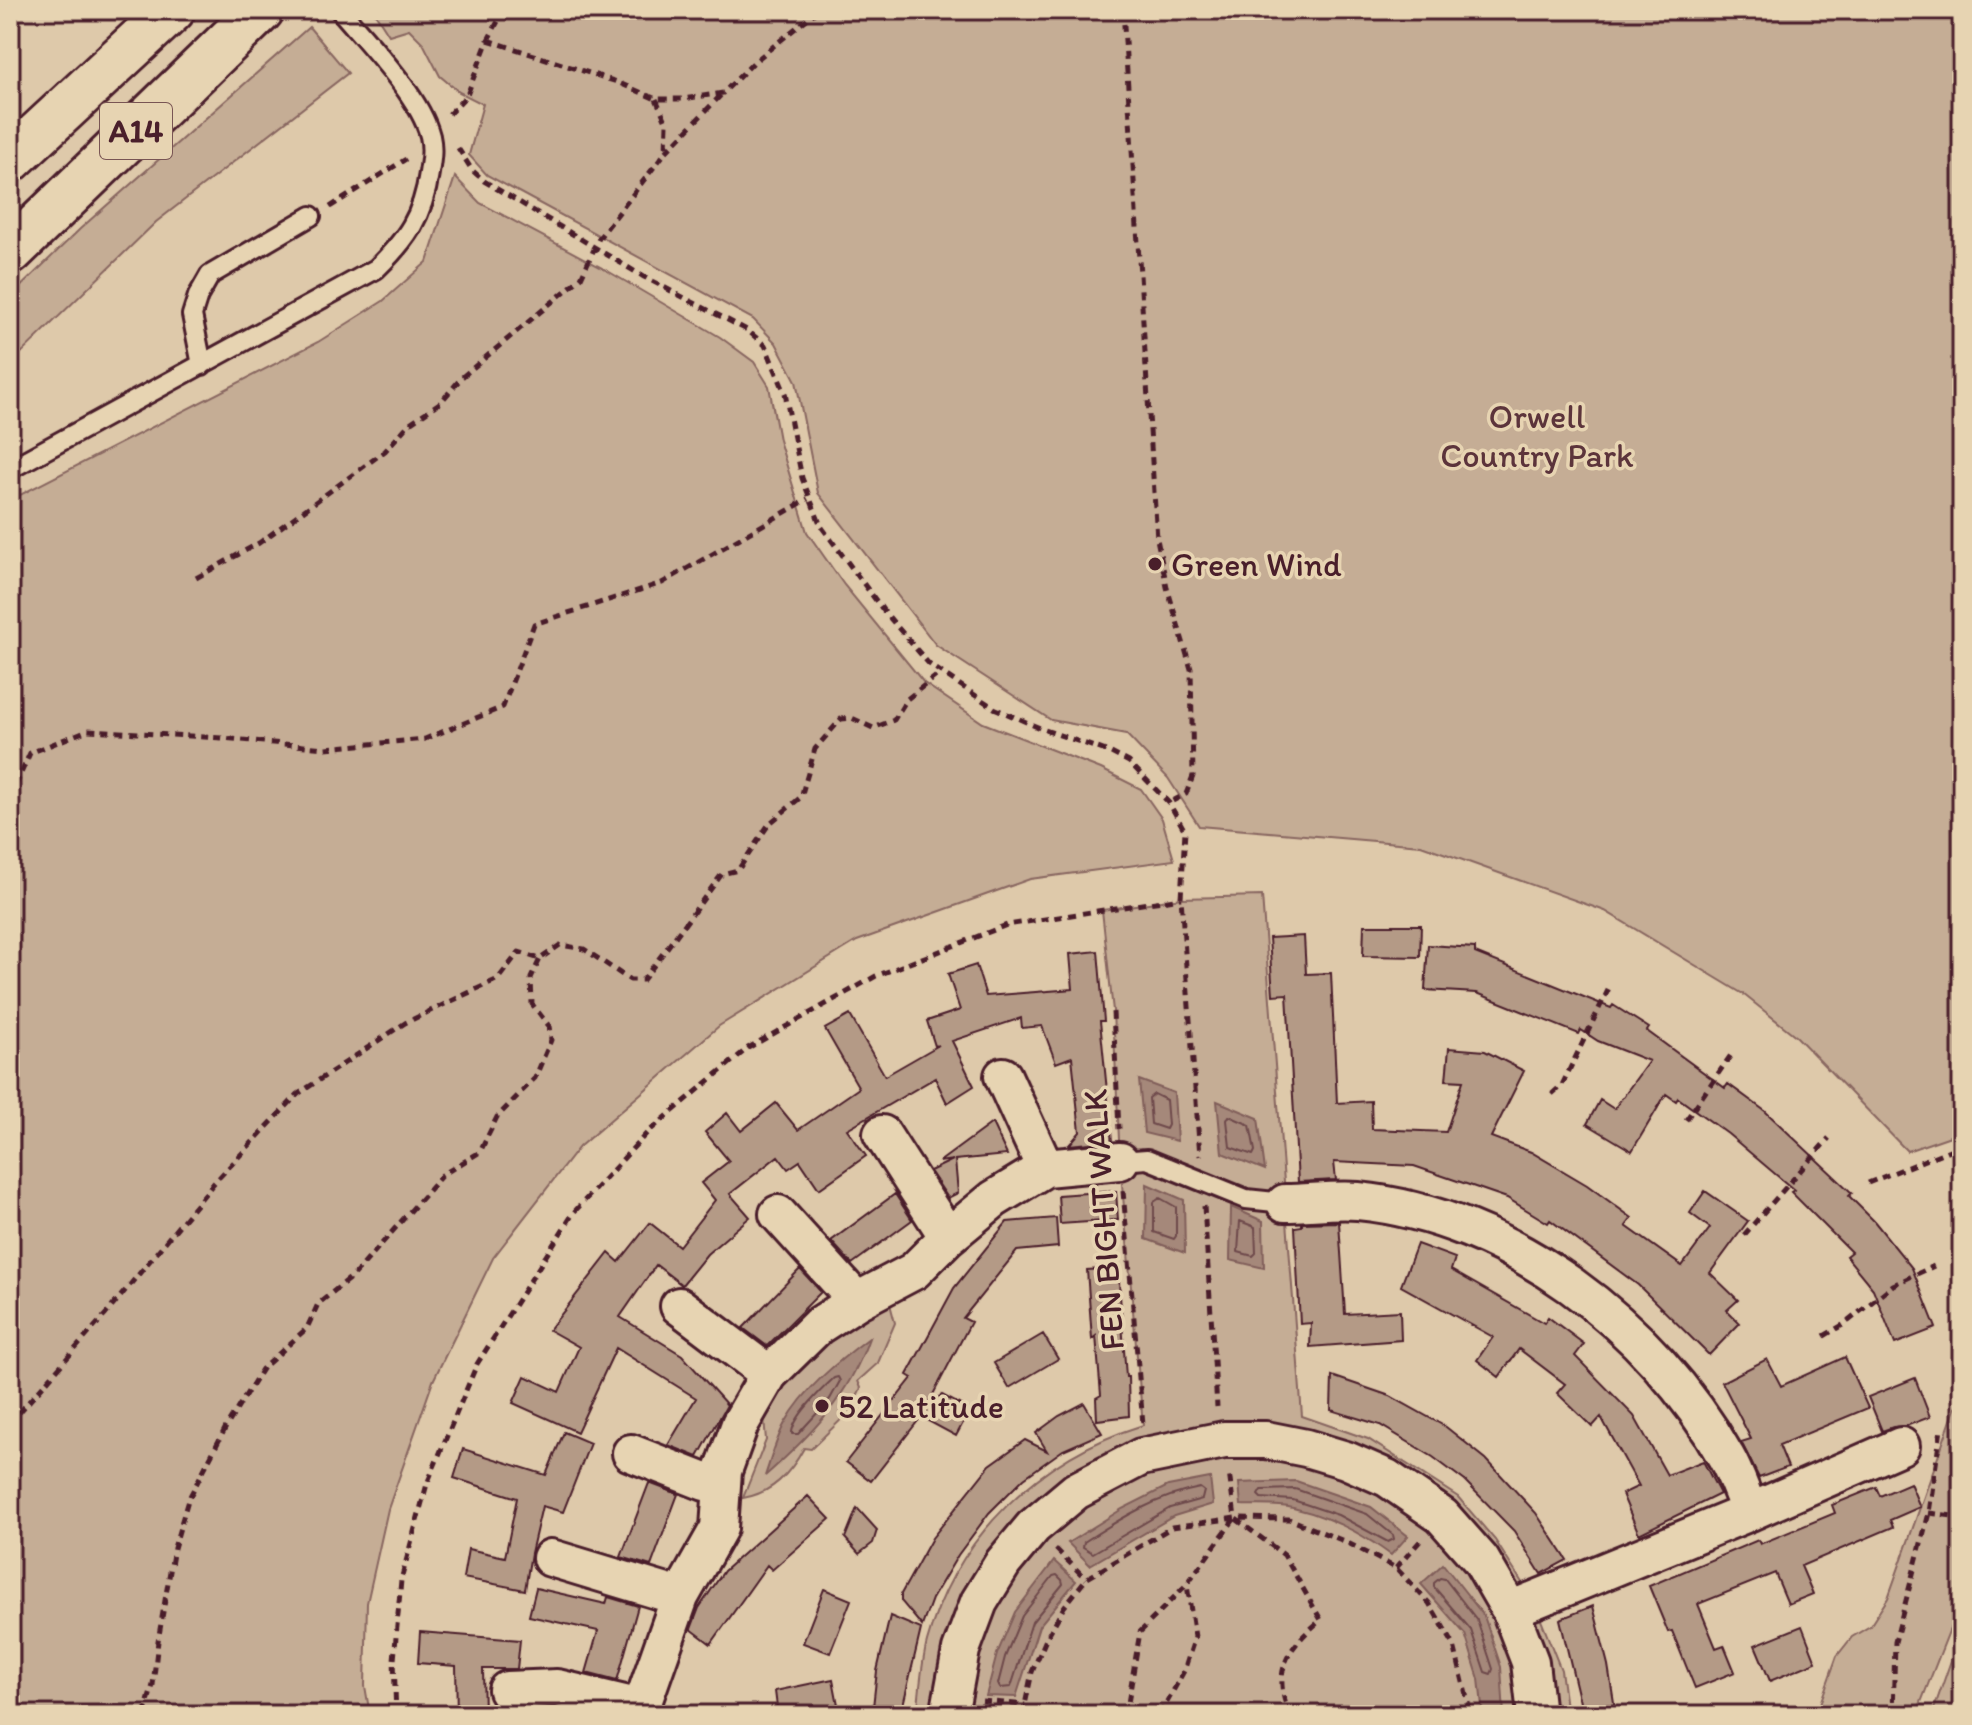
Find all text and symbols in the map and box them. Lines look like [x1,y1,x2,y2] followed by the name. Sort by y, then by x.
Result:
[100,103,172,159] road number: A14
[1440,396,1634,476] park label: Orwell Country Park
[1171,544,1342,585] place label: Green Wind
[1146,555,1164,573] marker: Green Wind
[1074,1088,1133,1352] street label: FEN BIGHT WALK
[838,1386,1004,1427] place label: 52 Latitude
[813,1397,831,1415] marker: 52 Latitude

